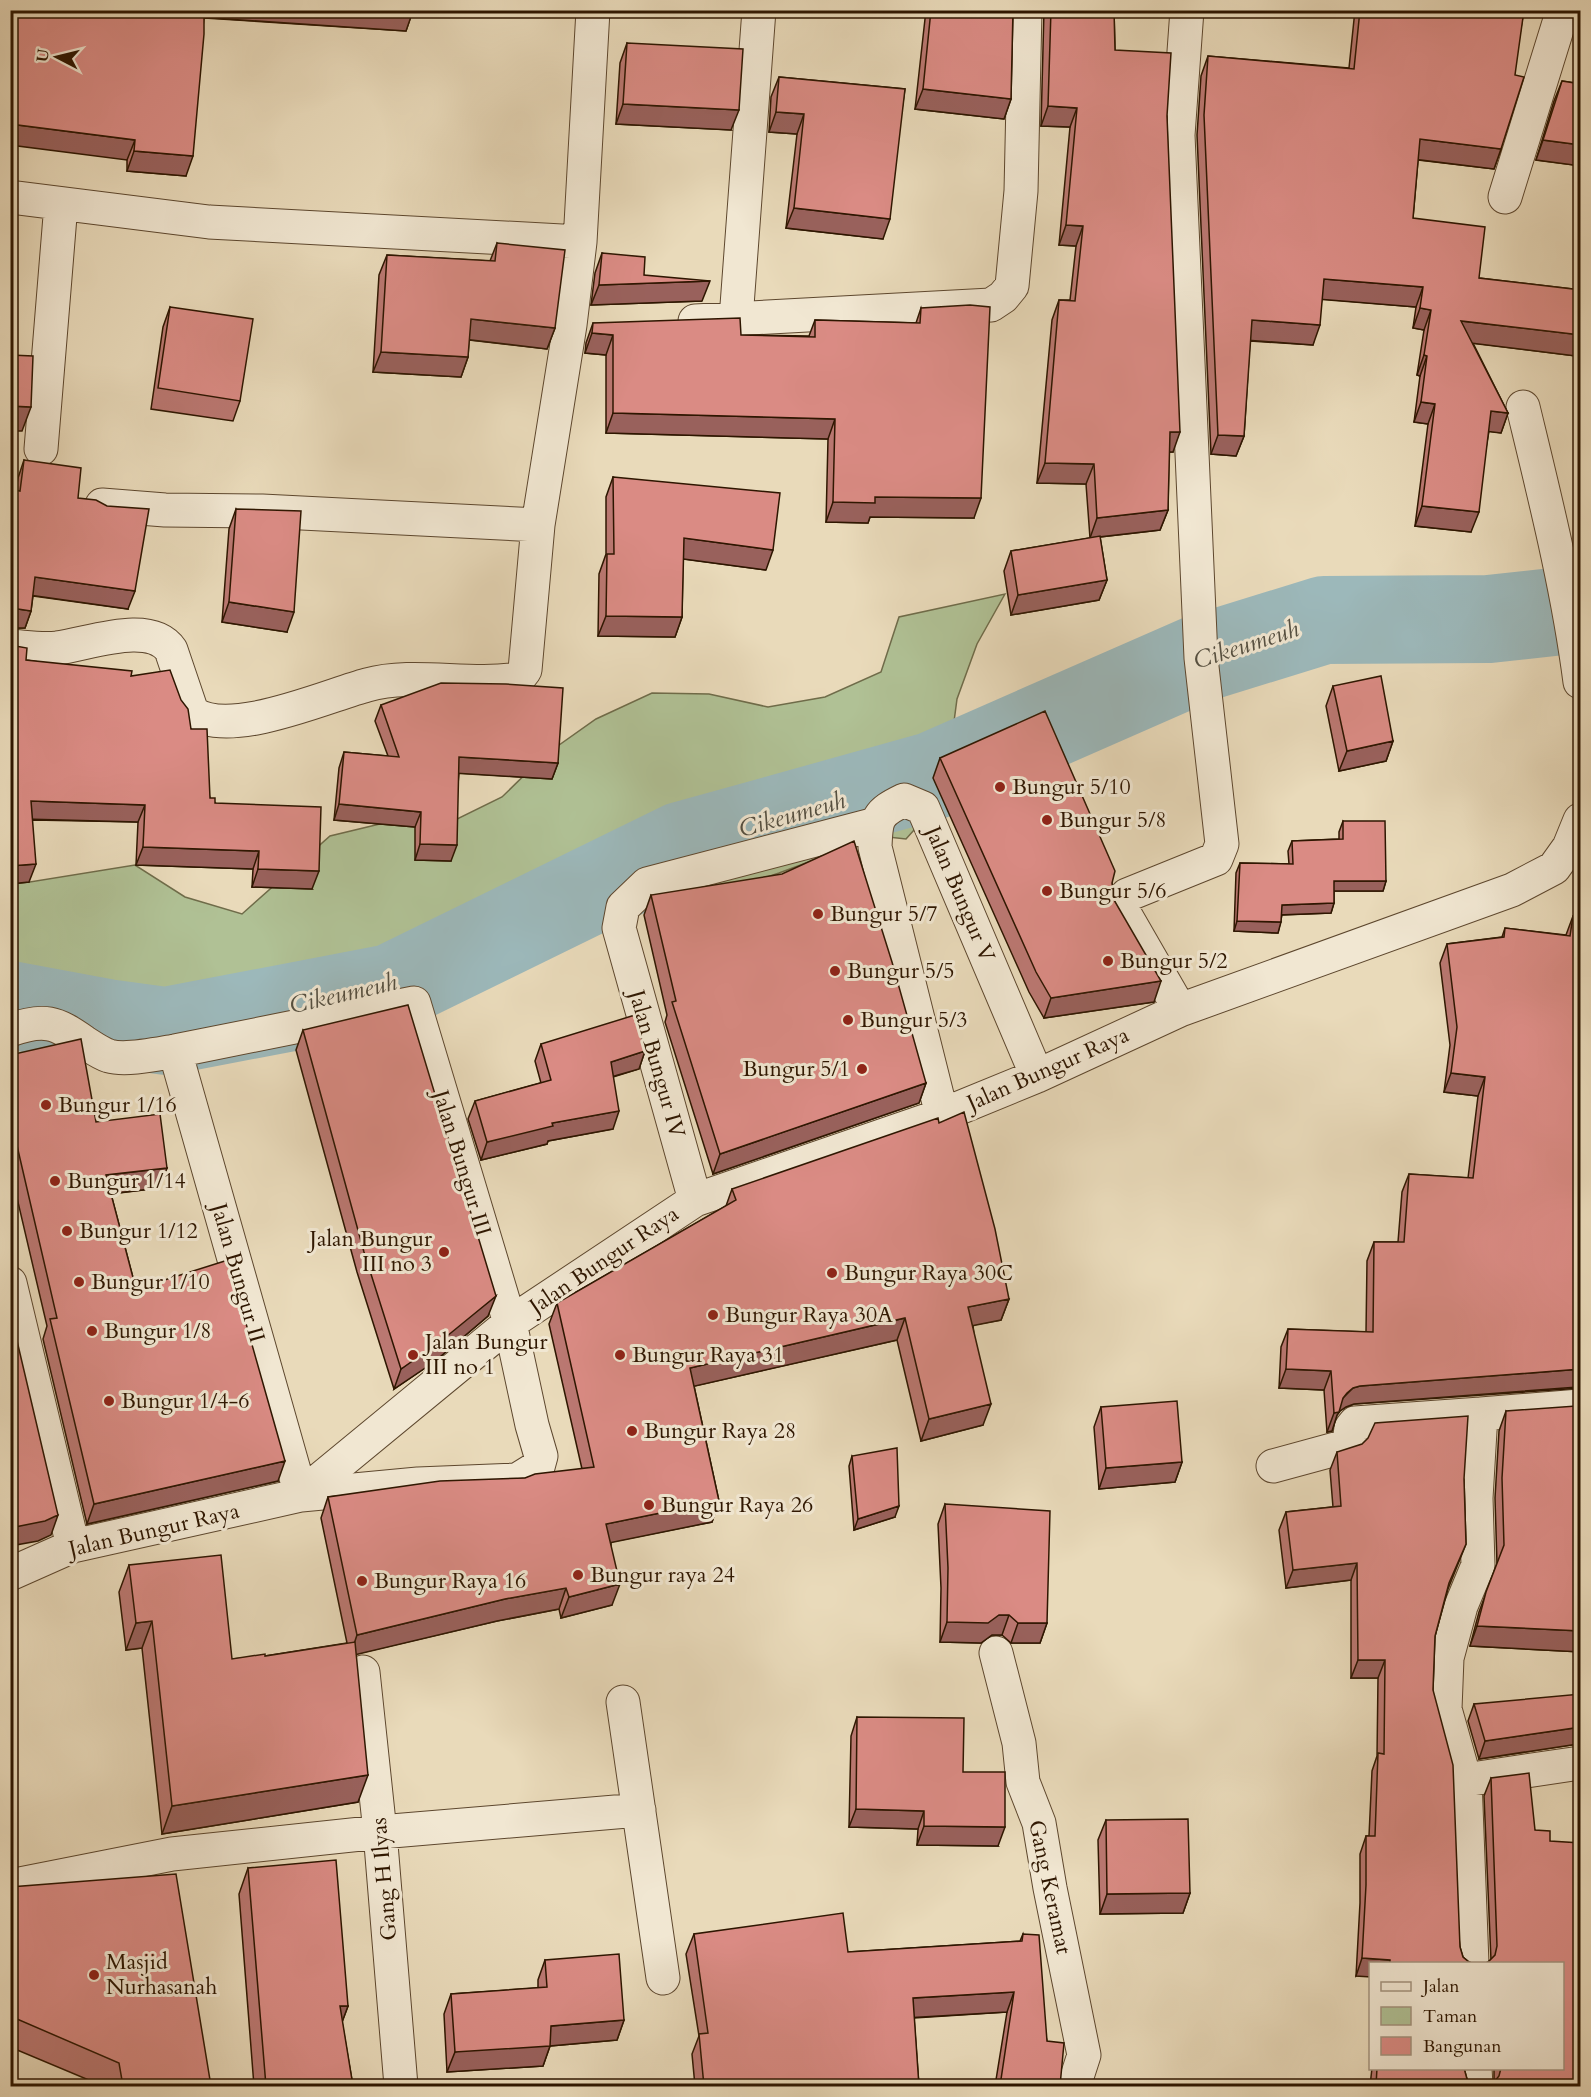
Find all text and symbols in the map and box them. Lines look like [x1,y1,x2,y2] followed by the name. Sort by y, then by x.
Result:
[27,27,87,87] north arrow
[31,47,55,63] text: U
[1189,612,1303,678] water label: Cikeumeuh
[1012,772,1131,802] place label: Bungur 5/10
[993,780,1007,794] marker: Bungur 5/10
[735,784,850,846] water label: Cikeumeuh
[1059,805,1167,835] place label: Bungur 5/8
[1040,813,1054,827] marker: Bungur 5/8
[917,819,1002,967] street label: Jalan Bungur V
[1059,876,1167,906] place label: Bungur 5/6
[1040,884,1054,898] marker: Bungur 5/6
[830,899,938,929] place label: Bungur 5/7
[811,907,825,921] marker: Bungur 5/7
[1120,946,1228,976] place label: Bungur 5/2
[1101,954,1115,968] marker: Bungur 5/2
[847,956,955,986] place label: Bungur 5/5
[828,964,842,978] marker: Bungur 5/5
[286,966,400,1022] water label: Cikeumeuh
[621,984,693,1142] street label: Jalan Bungur IV
[860,1005,968,1035] place label: Bungur 5/3
[841,1013,855,1027] marker: Bungur 5/3
[960,1020,1134,1119] street label: Jalan Bungur Raya
[742,1054,850,1084] place label: Bungur 5/1
[855,1062,869,1076] marker: Bungur 5/1
[425,1084,498,1240] street label: Jalan Bungur III
[58,1090,177,1120] place label: Bungur 1/16
[39,1098,53,1112] marker: Bungur 1/16
[67,1166,186,1196] place label: Bungur 1/14
[48,1174,62,1188] marker: Bungur 1/14
[203,1197,272,1346] street label: Jalan Bungur II
[521,1199,685,1323] street label: Jalan Bungur Raya
[79,1216,198,1246] place label: Bungur 1/12
[60,1224,74,1238] marker: Bungur 1/12
[307,1224,433,1279] place label: Jalan Bungur III no 3
[437,1245,451,1259] marker: Jalan Bungur III no 3
[844,1258,1013,1288] place label: Bungur Raya 30C
[825,1266,839,1280] marker: Bungur Raya 30C
[91,1267,210,1297] place label: Bungur 1/10
[72,1275,86,1289] marker: Bungur 1/10
[725,1300,893,1330] place label: Bungur Raya 30A
[706,1308,720,1322] marker: Bungur Raya 30A
[104,1316,212,1346] place label: Bungur 1/8
[85,1324,99,1338] marker: Bungur 1/8
[422,1327,548,1382] place label: Jalan Bungur III no 1
[632,1340,784,1370] place label: Bungur Raya 31
[406,1348,420,1362] marker: Jalan Bungur III no 1
[613,1348,627,1362] marker: Bungur Raya 31
[121,1386,250,1416] place label: Bungur 1/4-6
[102,1394,116,1408] marker: Bungur 1/4-6
[644,1416,796,1446] place label: Bungur Raya 28
[625,1424,639,1438] marker: Bungur Raya 28
[661,1490,813,1520] place label: Bungur Raya 26
[63,1496,243,1565] street label: Jalan Bungur Raya
[642,1498,656,1512] marker: Bungur Raya 26
[590,1560,735,1590] place label: Bungur raya 24
[374,1566,526,1596] place label: Bungur Raya 16
[571,1568,585,1582] marker: Bungur raya 24
[355,1574,369,1588] marker: Bungur Raya 16
[364,1816,404,1942] street label: Gang H Ilyas
[1021,1817,1079,1957] street label: Gang Keramat
[106,1947,217,2002] place label: Masjid Nurhasanah
[1369,1962,1564,2070] legend
[87,1968,101,1982] marker: Masjid Nurhasanah
[1420,1974,1460,1999] text: Jalan
[1423,2004,1478,2029] text: Taman
[1423,2034,1502,2059] text: Bangunan

